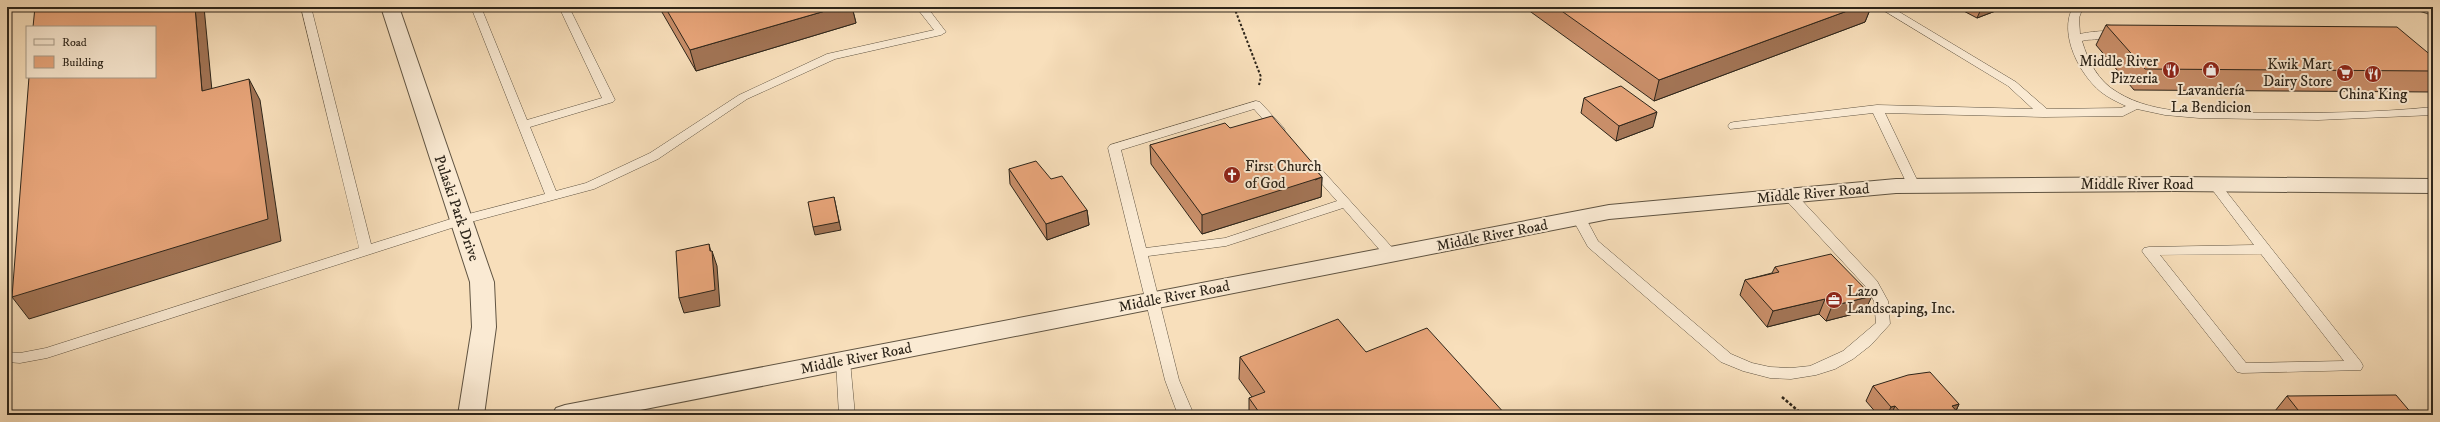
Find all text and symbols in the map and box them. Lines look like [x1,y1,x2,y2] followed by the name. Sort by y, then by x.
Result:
[26,26,156,78] legend
[62,35,87,50] text: Road
[2079,52,2159,88] place label: Middle River Pizzeria
[62,55,103,70] text: Building
[2263,55,2332,91] place label: Kwik Mart Dairy Store
[2161,60,2181,80] restaurant icon: Middle River Pizzeria
[2201,60,2221,80] shop icon: Lavandería La Bendicion
[2335,63,2355,83] supermarket icon: Kwik Mart Dairy Store
[2363,64,2383,84] restaurant icon: China King
[2171,81,2252,117] place label: Lavandería La Bendicion
[2339,85,2408,104] place label: China King
[429,153,484,264] street label: Pulaski Park Drive
[1245,157,1322,193] place label: First Church of God
[1222,165,1242,185] church icon: First Church of God
[2081,175,2194,194] street label: Middle River Road
[1756,179,1871,208] street label: Middle River Road
[1435,215,1550,256] street label: Middle River Road
[1117,276,1232,317] street label: Middle River Road
[1847,282,1955,318] place label: Lazo Landscaping, Inc.
[1824,290,1844,310] office icon: Lazo Landscaping, Inc.
[799,338,914,379] street label: Middle River Road

